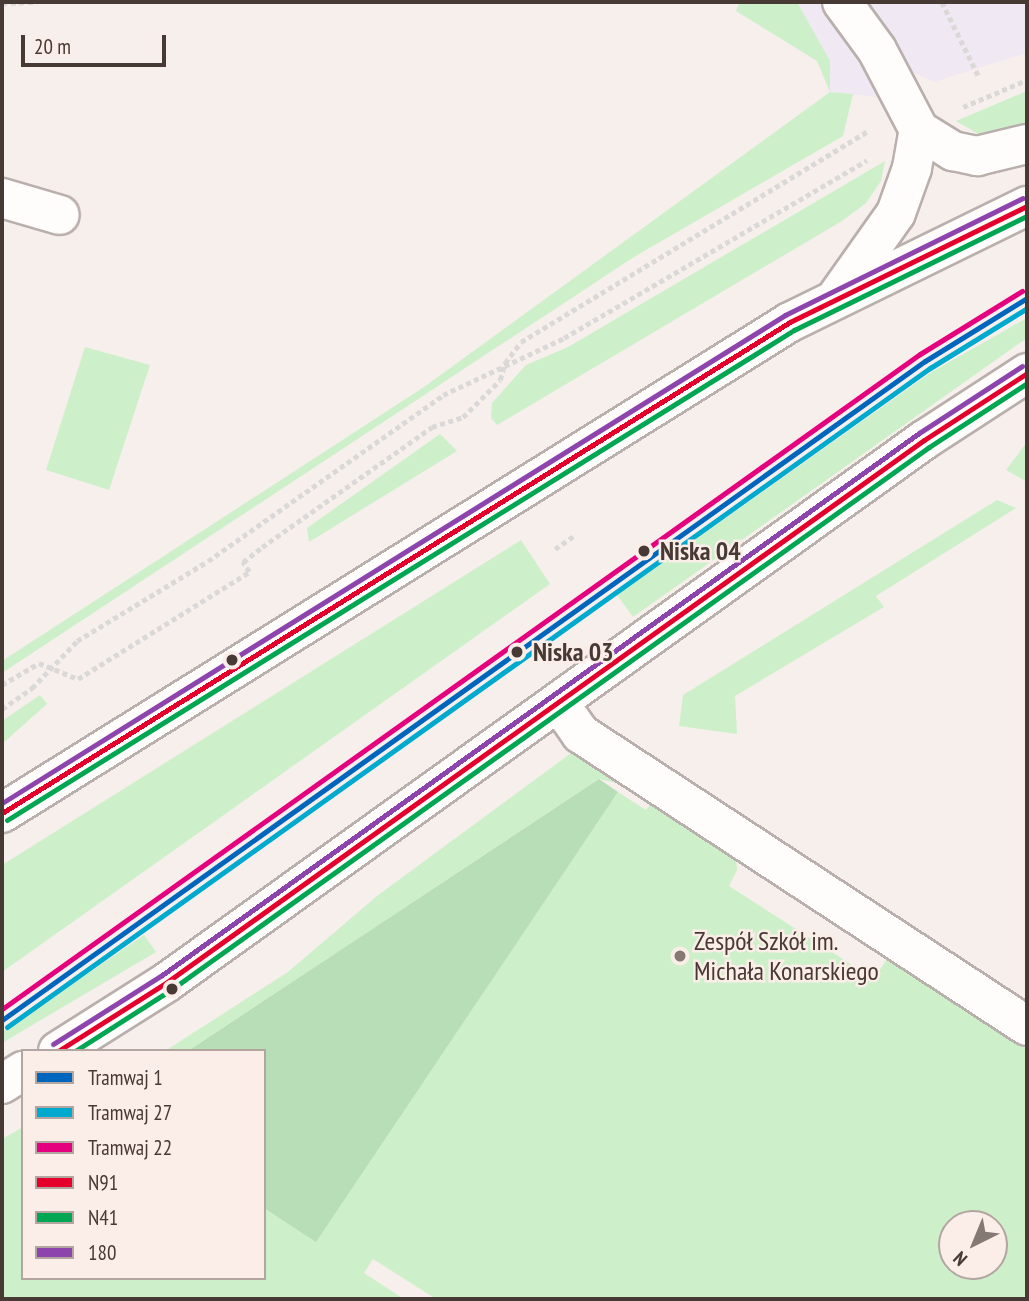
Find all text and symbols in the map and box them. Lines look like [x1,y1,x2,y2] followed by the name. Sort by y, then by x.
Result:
[24,21,170,65] scale bar
[34,33,71,60] text: 20 m
[660,535,741,567] place label: Niska 04
[634,541,654,561] marker: Niska 04
[533,636,614,668] place label: Niska 03
[507,642,527,662] marker: Niska 03
[225,653,239,667] unlabelled marker
[694,925,879,986] place label: Zespół Szkół im. Michała Konarskiego
[672,948,688,964] marker: Zespół Szkół im. Michała Konarskiego
[165,982,179,996] unlabelled marker
[21,1049,266,1280] legend
[88,1064,163,1091] text: Tramwaj 1
[88,1099,172,1126] text: Tramwaj 27
[88,1134,172,1161] text: Tramwaj 22
[88,1169,118,1196] text: N91
[88,1204,118,1231] text: N41
[938,1210,1008,1280] north arrow
[88,1239,116,1266] text: 180
[948,1247,972,1271] text: N

